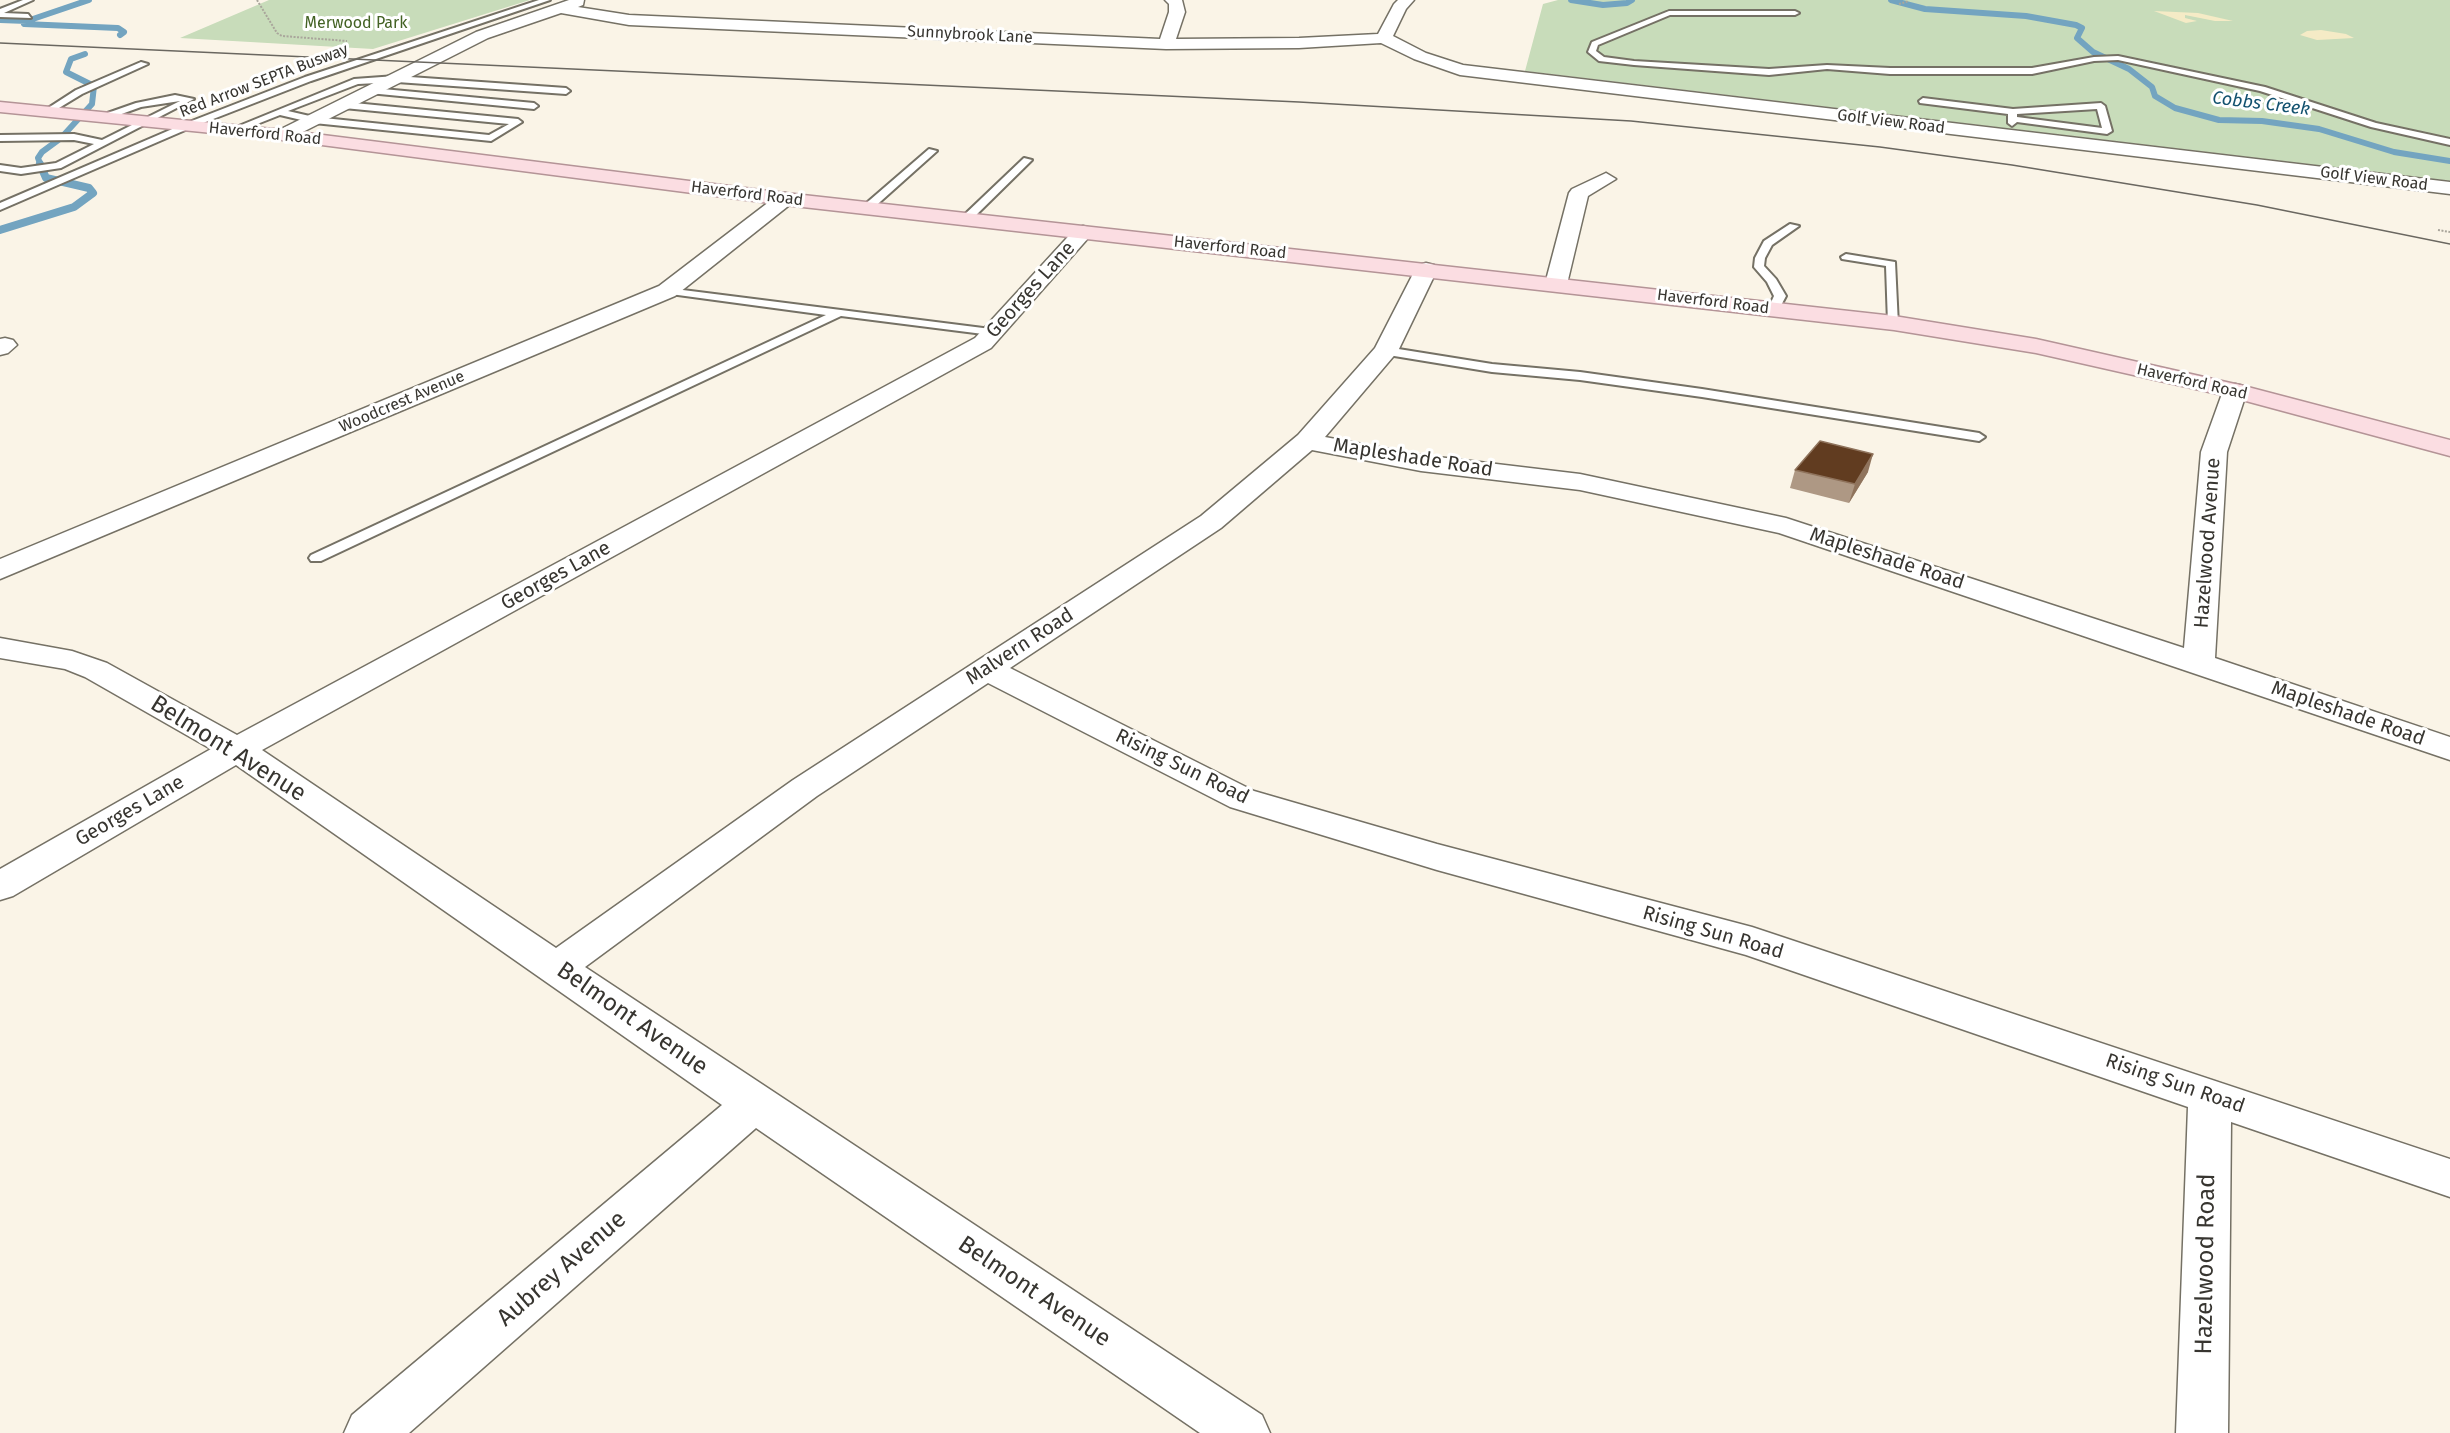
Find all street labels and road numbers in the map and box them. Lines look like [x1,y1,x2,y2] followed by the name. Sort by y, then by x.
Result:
[907,22,1033,48] street label: Sunnybrook Lane
[177,40,351,122] street label: Red Arrow SEPTA Busway
[1836,106,1946,138] street label: Golf View Road
[208,119,322,149] street label: Haverford Road
[2319,163,2429,195] street label: Golf View Road
[690,178,804,210] street label: Haverford Road
[1173,233,1287,263] street label: Haverford Road
[981,237,1081,343] street label: Georges Lane
[1656,286,1770,318] street label: Haverford Road
[2135,360,2249,404] street label: Haverford Road
[337,367,467,437] street label: Woodcrest Avenue
[1332,434,1494,482] street label: Mapleshade Road
[2190,457,2226,629] street label: Hazelwood Avenue
[1807,523,1967,595] street label: Mapleshade Road
[497,536,615,616] street label: Georges Lane
[962,603,1078,691] street label: Malvern Road
[2268,676,2428,752] street label: Mapleshade Road
[145,690,311,808] street label: Belmont Avenue
[1111,724,1253,810] street label: Rising Sun Road
[71,770,189,852] street label: Georges Lane
[1640,901,1786,965] street label: Rising Sun Road
[551,956,713,1082] street label: Belmont Avenue
[2102,1049,2248,1119] street label: Rising Sun Road
[2190,1173,2222,1355] street label: Hazelwood Road
[492,1205,632,1333] street label: Aubrey Avenue
[952,1230,1116,1354] street label: Belmont Avenue

